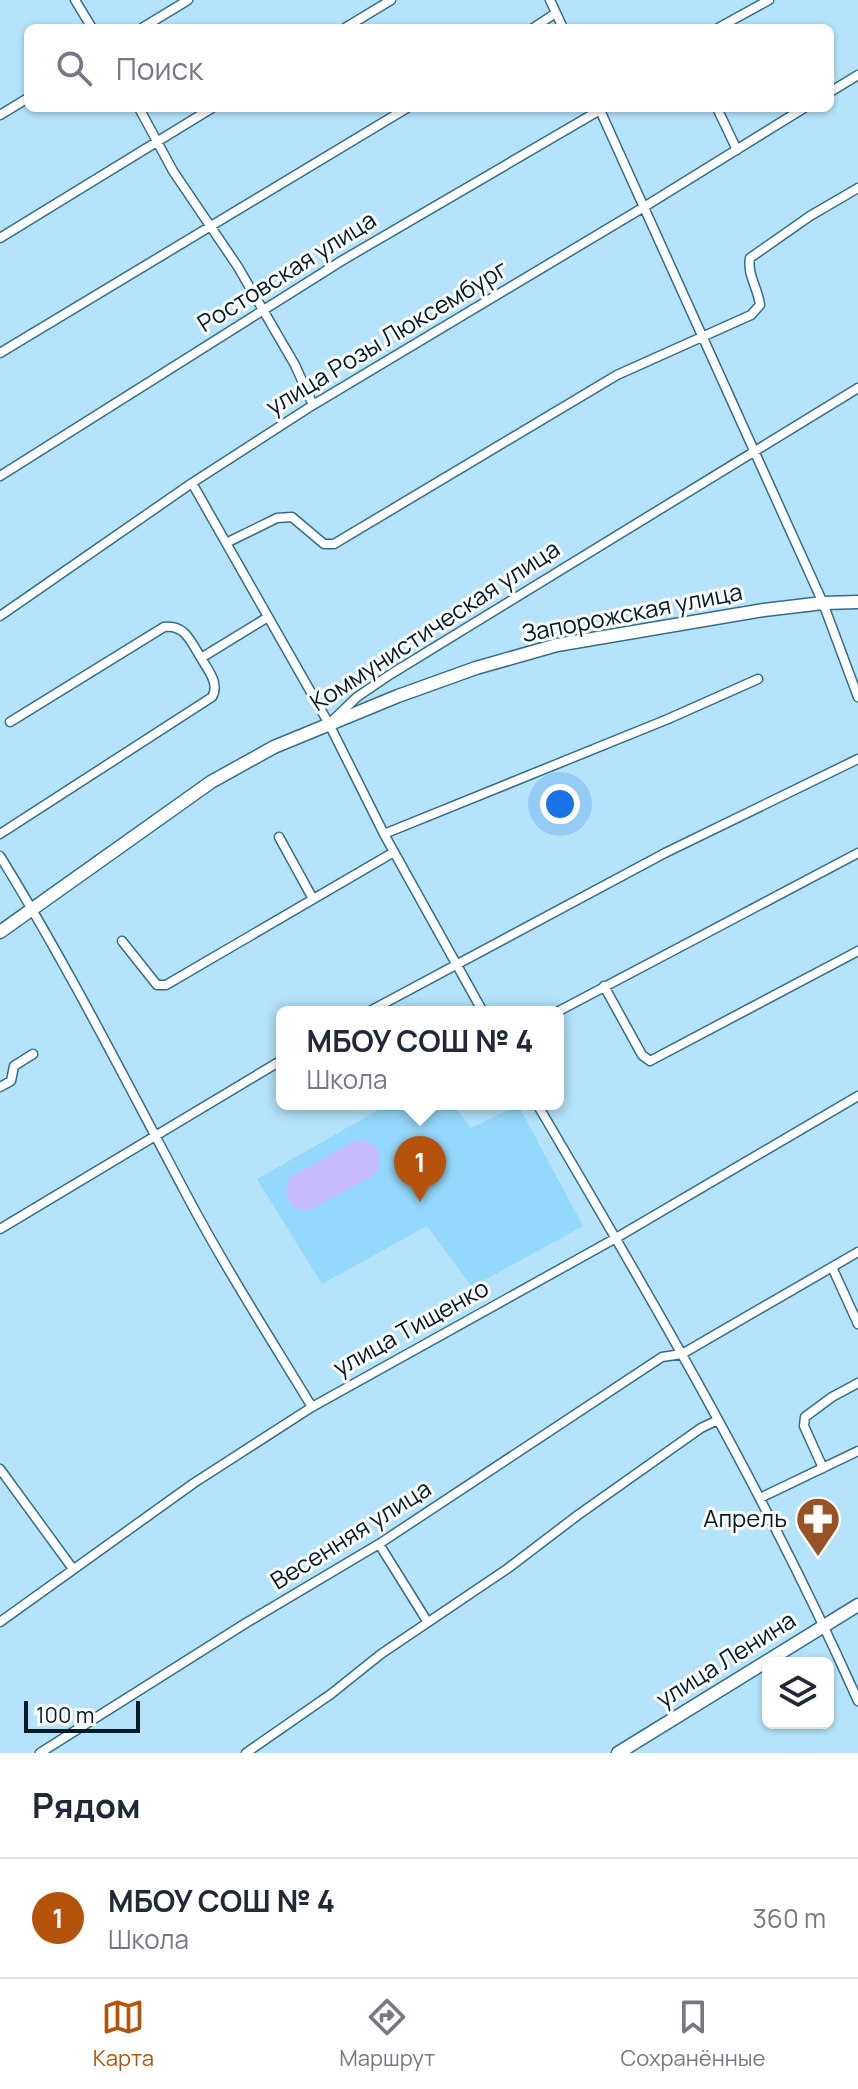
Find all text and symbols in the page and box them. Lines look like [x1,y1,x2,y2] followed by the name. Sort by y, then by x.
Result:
[24,24,834,112] search box
[52,46,96,90] icon: search
[116,48,203,89] text: Поиск
[191,202,382,339] street label: Ростовская улица
[259,251,513,422] street label: улица Розы Люксембург
[303,532,565,718] street label: Коммунистическая улица
[518,574,745,649] street label: Запорожская улица
[540,784,580,824] your location
[276,1006,564,1110] popup
[307,1020,533,1061] text: МБОУ СОШ № 4
[307,1061,388,1097] text: Школа
[394,1136,446,1202] pin: 1
[327,1270,494,1383] street label: улица Тищенко
[264,1471,437,1596] street label: Весенняя улица
[794,1495,842,1558] pharmacy icon: Апрель
[703,1501,787,1534] place label: Апрель
[649,1603,801,1715] street label: улица Ленина
[762,1657,834,1729] map controls
[762,1657,834,1729] button: layers
[24,1697,140,1733] scale bar
[36,1700,94,1730] text: 100 m
[32,1782,141,1828] text: Рядом
[108,1880,335,1921] text: МБОУ СОШ № 4
[52,1900,64,1936] text: 1
[752,1900,826,1936] text: 360 m
[108,1921,189,1957] text: Школа
[93,1995,154,2073] tab: Карта
[339,1995,435,2073] tab: Маршрут
[620,1995,765,2073] tab: Сохранённые

